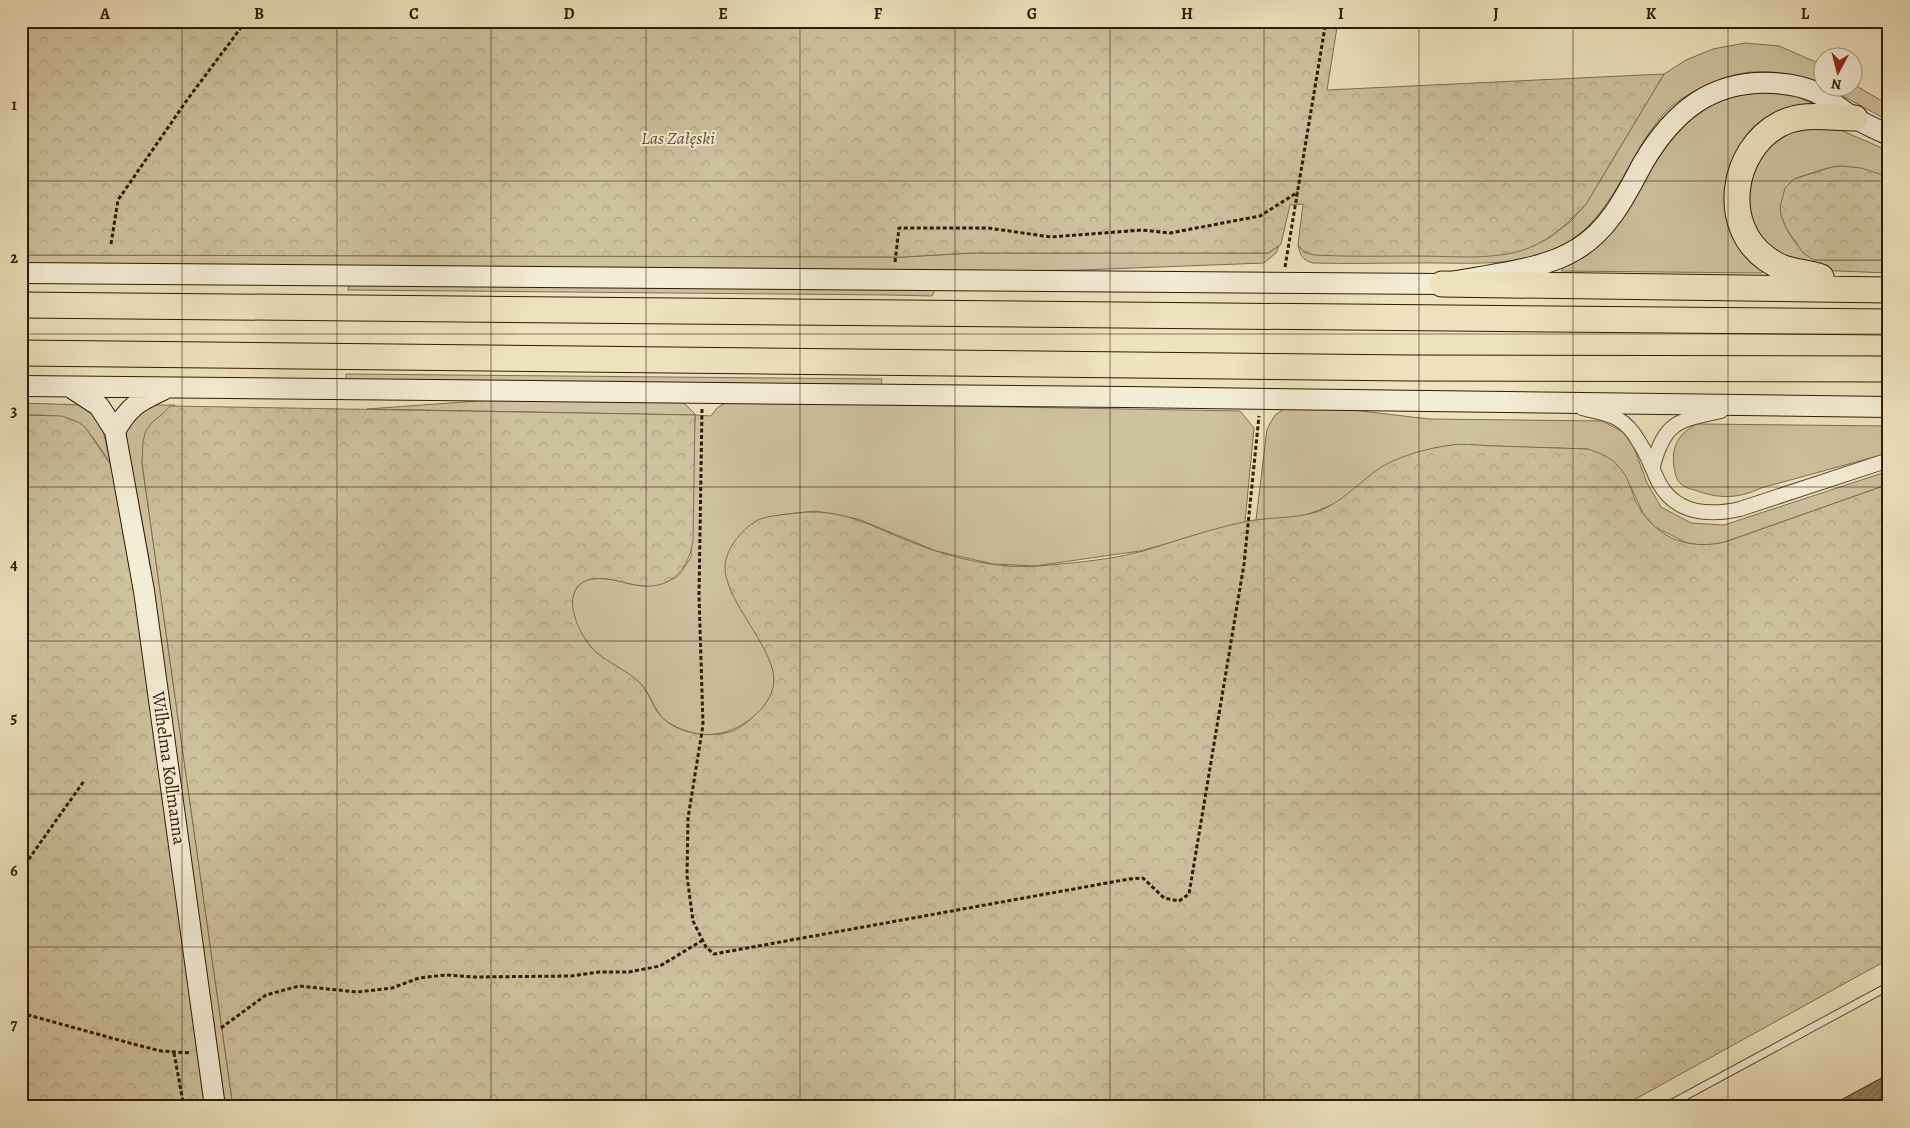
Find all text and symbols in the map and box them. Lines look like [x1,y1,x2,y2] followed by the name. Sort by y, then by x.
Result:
[99,3,111,25] text: A
[254,3,264,25] text: B
[409,3,419,25] text: C
[563,3,575,25] text: D
[718,3,728,25] text: E
[874,3,883,25] text: F
[1027,3,1037,25] text: G
[1181,3,1193,25] text: H
[1338,3,1344,25] text: I
[1493,3,1499,25] text: J
[1646,3,1657,25] text: K
[1801,3,1810,25] text: L
[1812,48,1862,98] north arrow
[1830,74,1843,94] text: N
[11,94,17,116] text: 1
[641,126,715,150] park label: Las Załęski
[10,247,18,269] text: 2
[11,400,18,422] text: 3
[10,554,18,576] text: 4
[146,689,192,847] street label: Wilhelma Kollmanna
[11,707,18,729] text: 5
[10,860,18,882] text: 6
[11,1014,18,1036] text: 7

